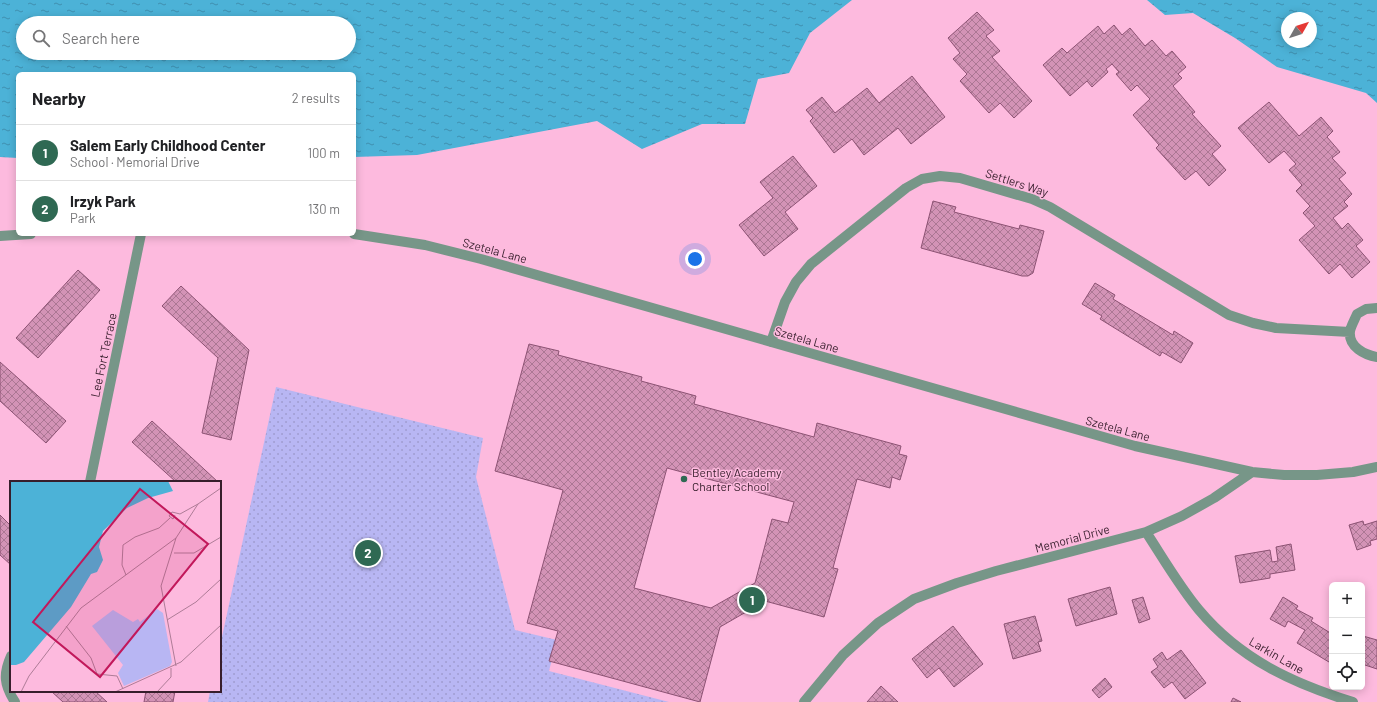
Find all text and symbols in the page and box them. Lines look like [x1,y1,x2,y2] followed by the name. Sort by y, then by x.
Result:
[1281,12,1317,48] north arrow
[16,16,356,60] search box
[30,27,52,49] icon: search
[62,29,140,47] text: Search here
[32,88,86,108] text: Nearby
[292,90,340,106] text: 2 results
[70,136,265,154] text: Salem Early Childhood Center
[43,145,47,161] text: 1
[307,145,340,161] text: 100 m
[70,154,200,170] text: School · Memorial Drive
[984,165,1051,199] street label: Settlers Way
[70,192,136,210] text: Irzyk Park
[41,201,49,217] text: 2
[308,201,340,217] text: 130 m
[70,210,96,226] text: Park
[461,235,529,265] street label: Szetela Lane
[685,249,705,269] your location
[87,311,119,399] street label: Lee Fort Terrace
[773,323,841,355] street label: Szetela Lane
[1084,413,1152,443] street label: Szetela Lane
[692,465,782,493] place label: Bentley Academy Charter School
[679,474,689,484] marker: Bentley Academy Charter School
[10,481,221,692] inset map
[1033,521,1111,555] street label: Memorial Drive
[355,538,381,568] pin: 2
[1329,582,1365,690] map controls
[1329,582,1365,618] button: +
[739,585,765,615] pin: 1
[1329,618,1365,654] button: −
[1247,634,1307,676] street label: Larkin Lane
[1329,654,1365,690] button: locate

